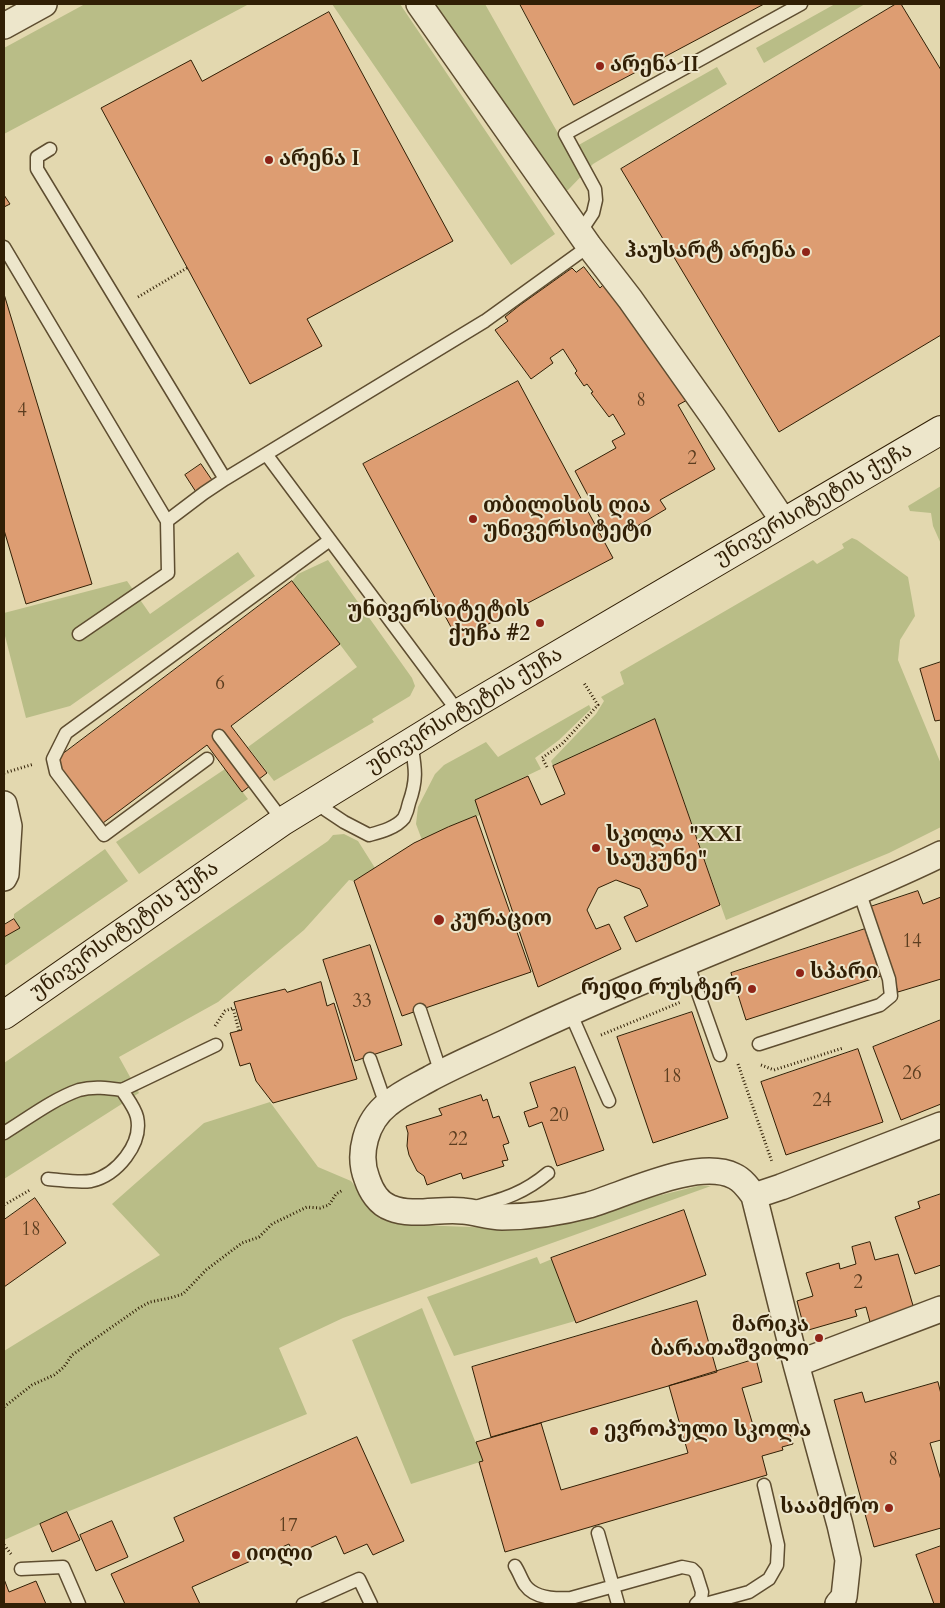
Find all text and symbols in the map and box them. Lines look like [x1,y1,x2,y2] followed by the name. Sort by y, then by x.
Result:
[610,53,699,79] place label: არენა II
[594,60,606,72] marker: არენა II
[279,147,360,173] place label: არენა I
[263,154,275,166] marker: არენა I
[625,239,796,265] place label: ჰაუსარტ არენა
[800,246,812,258] marker: ჰაუსარტ არენა
[636,391,646,413] house number: 8
[17,401,27,423] house number: 4
[711,438,917,572] street label: უნივერსიტეტის ქუჩა
[687,449,697,471] house number: 2
[483,494,652,544] place label: თბილისის ღია უნივერსიტეტი
[467,513,479,525] marker: თბილისის ღია უნივერსიტეტი
[348,598,530,648] place label: უნივერსიტეტის ქუჩა #2
[534,617,546,629] marker: უნივერსიტეტის ქუჩა #2
[362,642,568,780] street label: უნივერსიტეტის ქუჩა
[215,674,225,696] house number: 6
[606,823,742,873] place label: სკოლა "XXI საუკუნე"
[590,842,602,854] marker: სკოლა "XXI საუკუნე"
[26,856,224,1006] street label: უნივერსიტეტის ქუჩა
[450,907,552,933] place label: კურაციო
[432,913,446,927] marker: კურაციო
[902,932,922,954] house number: 14
[810,960,878,986] place label: სპარი
[794,967,806,979] marker: სპარი
[581,976,742,1002] place label: რედი რუსტერ
[746,983,758,995] marker: რედი რუსტერ
[352,992,372,1014] house number: 33
[902,1064,922,1086] house number: 26
[662,1067,682,1089] house number: 18
[812,1091,832,1113] house number: 24
[549,1106,569,1128] house number: 20
[448,1130,468,1152] house number: 22
[21,1220,41,1242] house number: 18
[853,1273,863,1295] house number: 2
[650,1313,809,1363] place label: მარიკა ბარათაშვილი
[813,1332,825,1344] marker: მარიკა ბარათაშვილი
[604,1418,811,1444] place label: ევროპული სკოლა
[588,1425,600,1437] marker: ევროპული სკოლა
[888,1450,898,1472] house number: 8
[780,1495,879,1521] place label: საამქრო
[883,1502,895,1514] marker: საამქრო
[278,1516,298,1538] house number: 17
[246,1542,313,1568] place label: იოლი
[230,1549,242,1561] marker: იოლი

